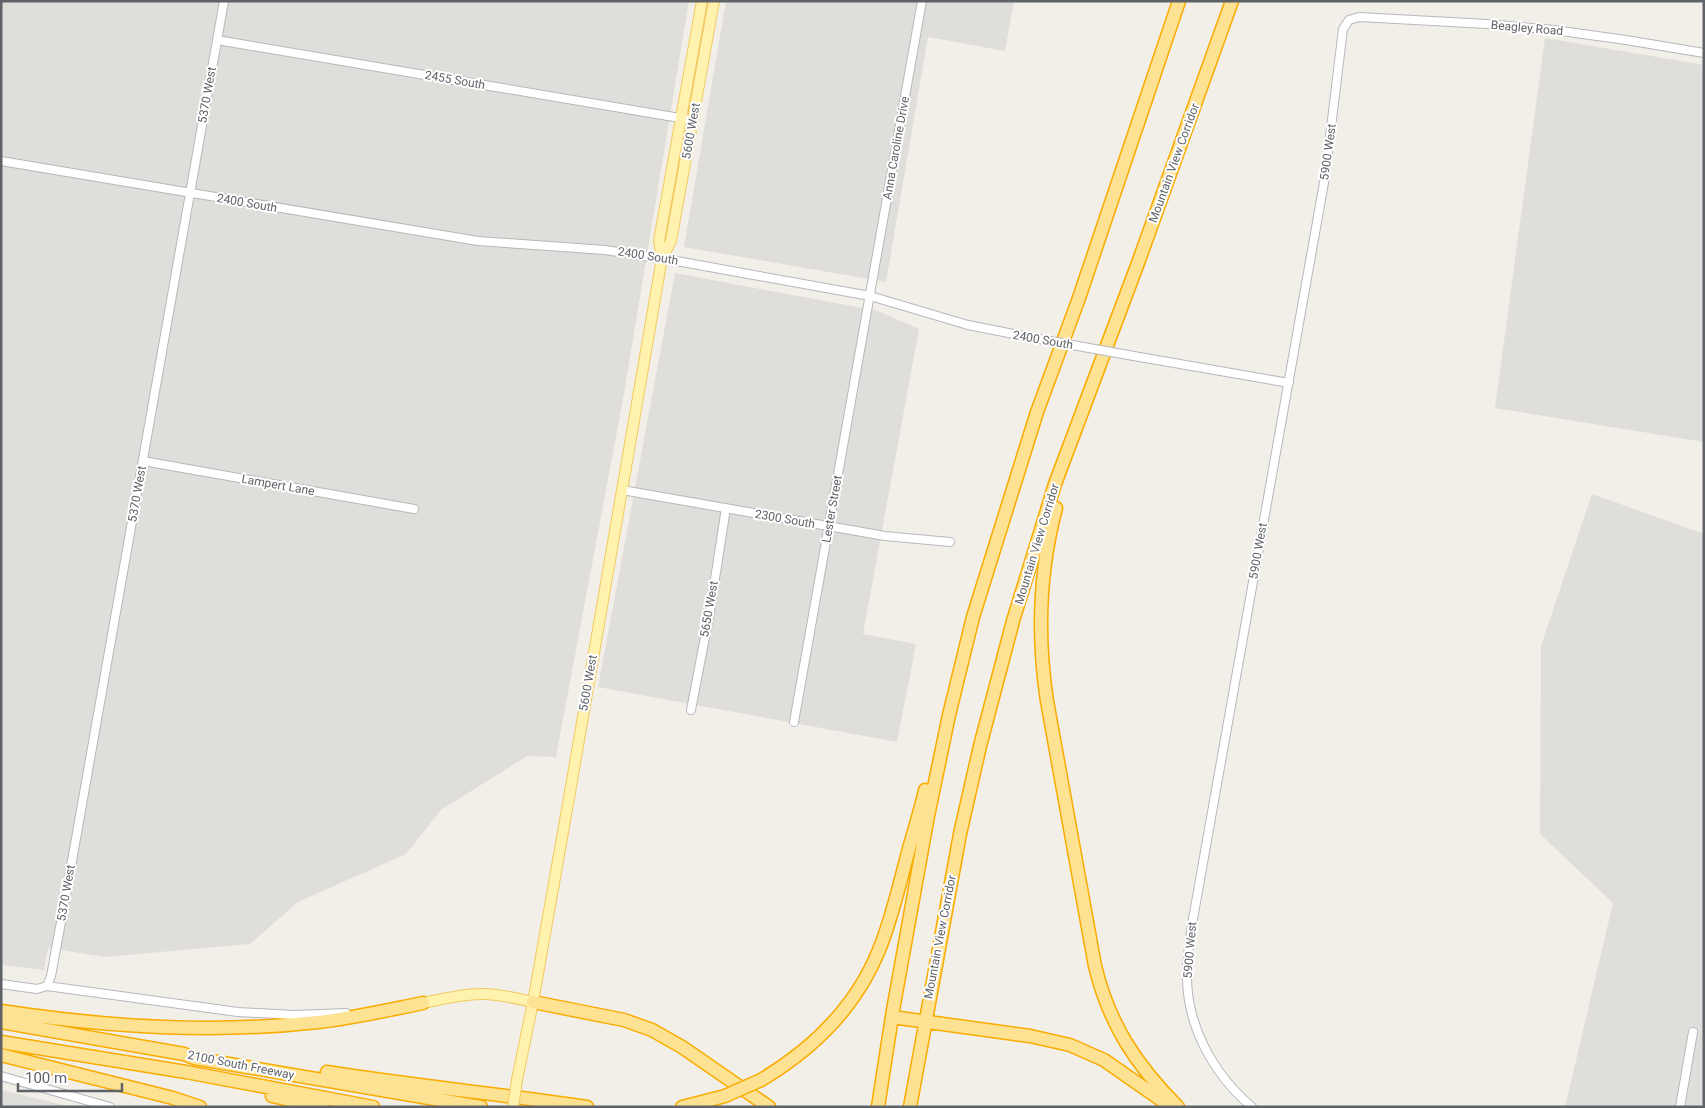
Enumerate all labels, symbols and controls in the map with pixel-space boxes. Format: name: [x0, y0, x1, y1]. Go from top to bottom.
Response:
street label: Beagley Road: [1490, 18, 1564, 38]
street label: 5370 West: [195, 66, 219, 124]
street label: 2455 South: [424, 68, 486, 92]
street label: Anna Caroline Drive: [880, 95, 912, 201]
street label: Mountain View Corridor: [1146, 101, 1202, 225]
street label: 5600 West: [679, 102, 703, 160]
street label: 5900 West: [1317, 123, 1339, 181]
street label: 2400 South: [216, 191, 278, 215]
street label: 2400 South: [617, 244, 679, 268]
street label: 2400 South: [1012, 328, 1074, 352]
street label: 5370 West: [125, 465, 149, 523]
street label: Lampert Lane: [240, 472, 316, 498]
street label: Lester Street: [819, 474, 845, 544]
street label: Mountain View Corridor: [1012, 482, 1062, 606]
street label: 2300 South: [754, 507, 816, 531]
street label: 5900 West: [1246, 522, 1270, 580]
street label: 5650 West: [697, 580, 721, 638]
street label: 5600 West: [576, 654, 600, 712]
street label: 5370 West: [54, 864, 78, 922]
street label: Mountain View Corridor: [921, 874, 959, 1000]
street label: 5900 West: [1181, 921, 1199, 979]
street label: 2100 South Freeway: [186, 1048, 296, 1082]
scale bar: [18, 1060, 121, 1092]
text: 100 m: [25, 1069, 67, 1087]

